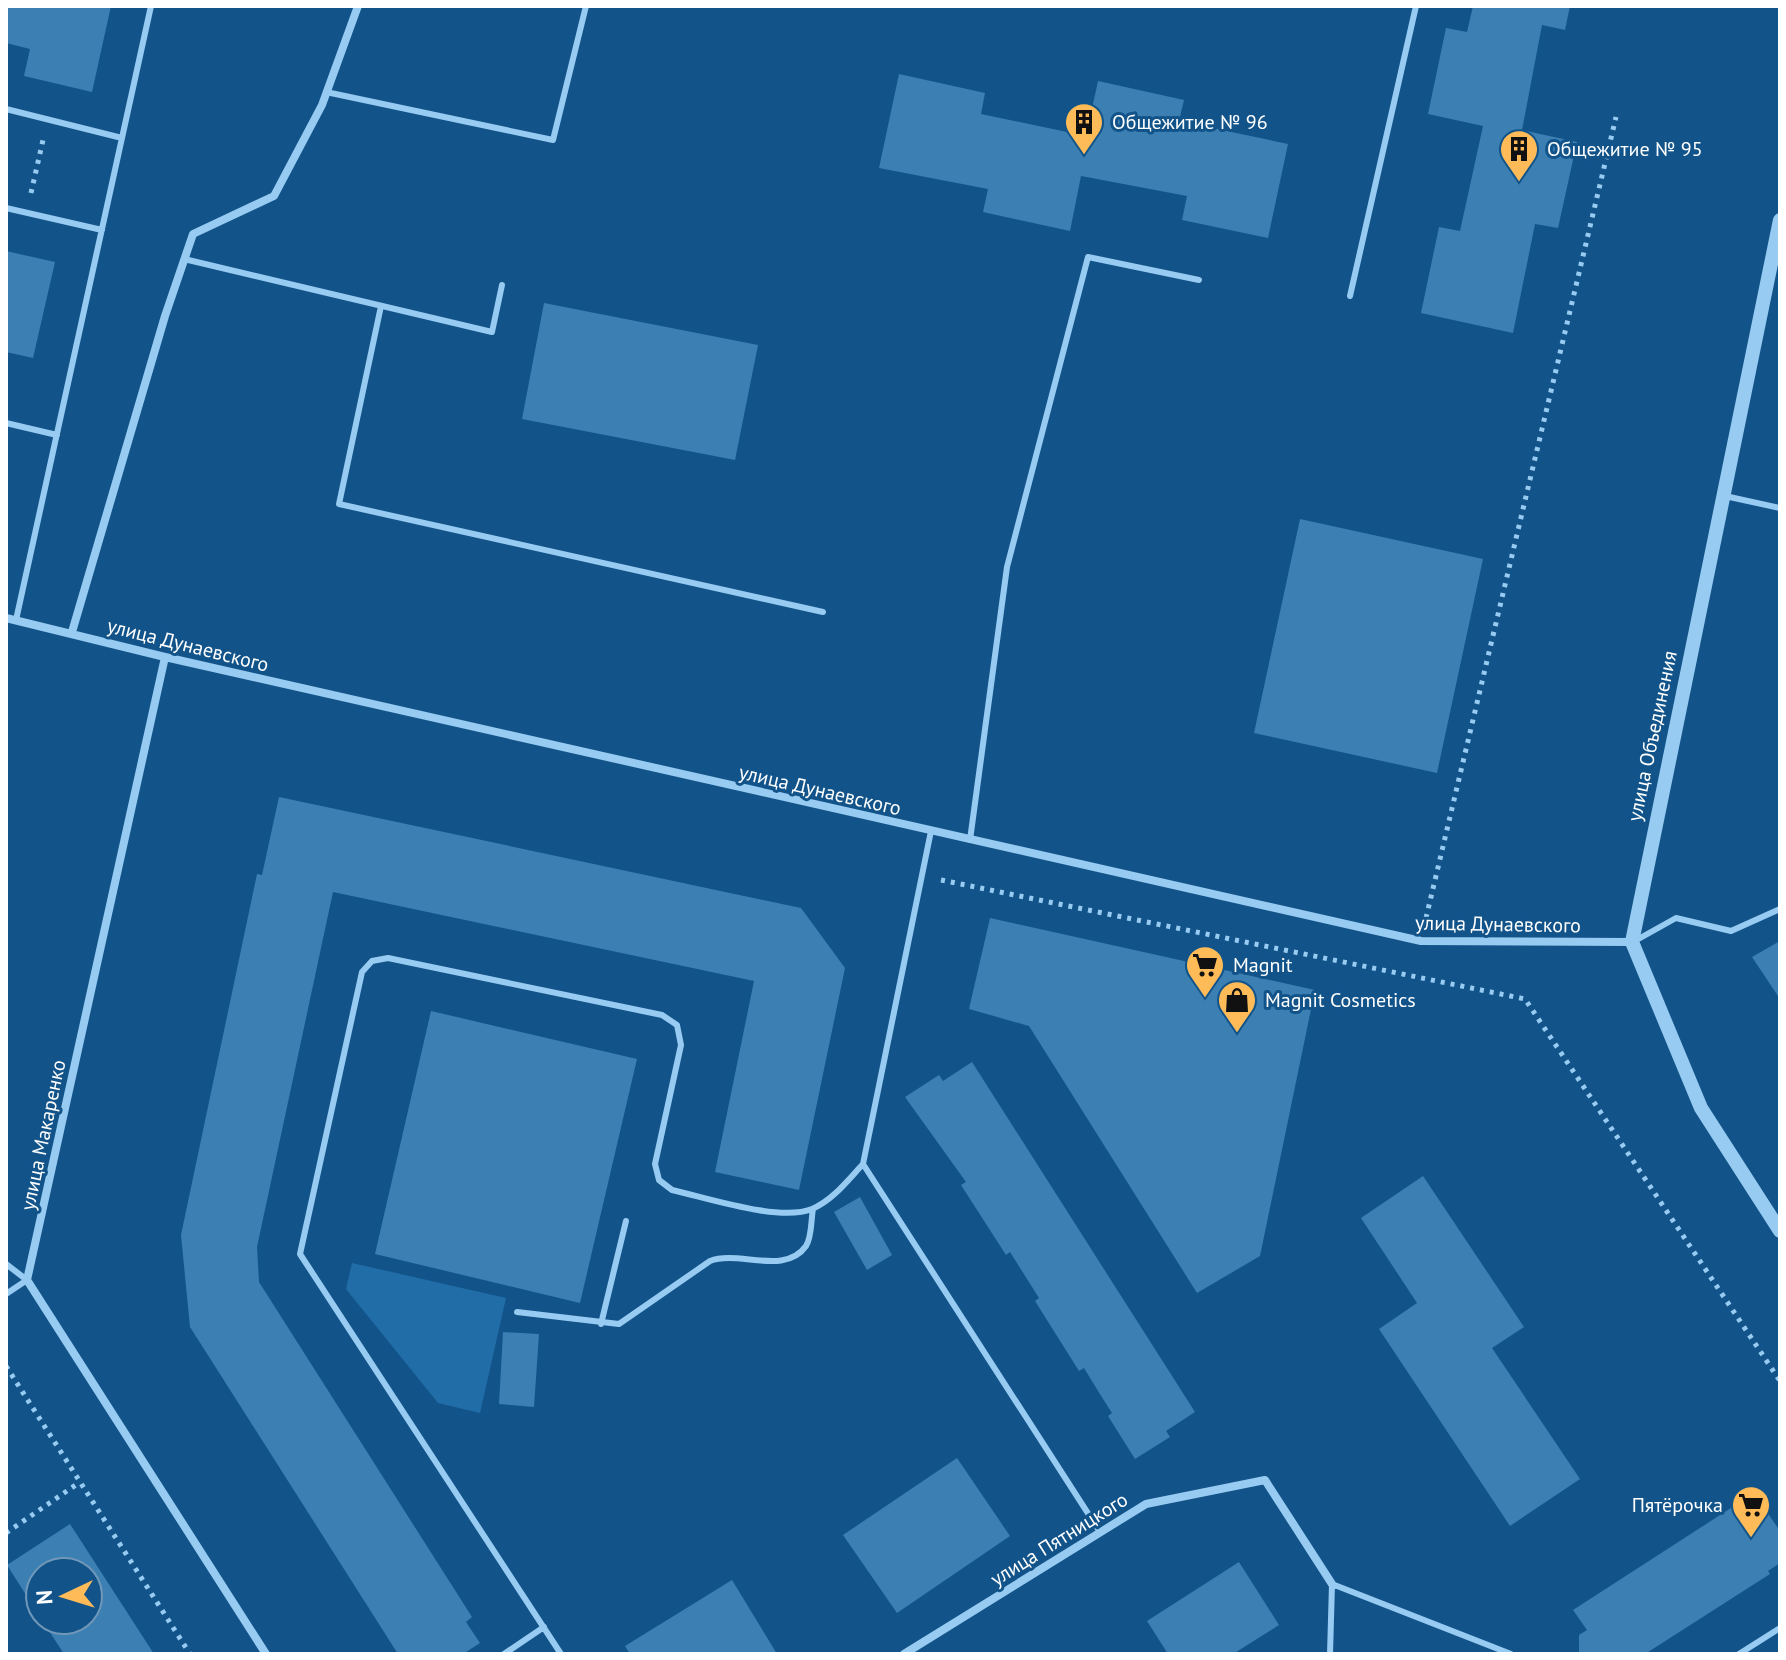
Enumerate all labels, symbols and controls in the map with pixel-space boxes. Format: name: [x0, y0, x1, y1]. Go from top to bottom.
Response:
building icon: Общежитие № 96: [1063, 101, 1105, 156]
place label: Общежитие № 96: [1112, 109, 1268, 135]
building icon: Общежитие № 95: [1498, 128, 1540, 183]
place label: Общежитие № 95: [1547, 136, 1703, 162]
street label: улица Дунаевского: [105, 612, 271, 678]
street label: улица Объединения: [1621, 648, 1683, 824]
street label: улица Дунаевского: [736, 759, 904, 821]
street label: улица Дунаевского: [1415, 910, 1581, 938]
supermarket icon: Magnit: [1184, 944, 1226, 999]
place label: Magnit: [1233, 952, 1293, 978]
shop icon: Magnit Cosmetics: [1216, 979, 1258, 1034]
place label: Magnit Cosmetics: [1265, 987, 1416, 1013]
street label: улица Макаренко: [14, 1057, 72, 1213]
supermarket icon: Пятёрочка: [1730, 1484, 1772, 1539]
street label: улица Пятницкого: [985, 1486, 1133, 1592]
place label: Пятёрочка: [1632, 1492, 1723, 1518]
north arrow: [24, 1556, 104, 1636]
text: N: [30, 1589, 59, 1606]

